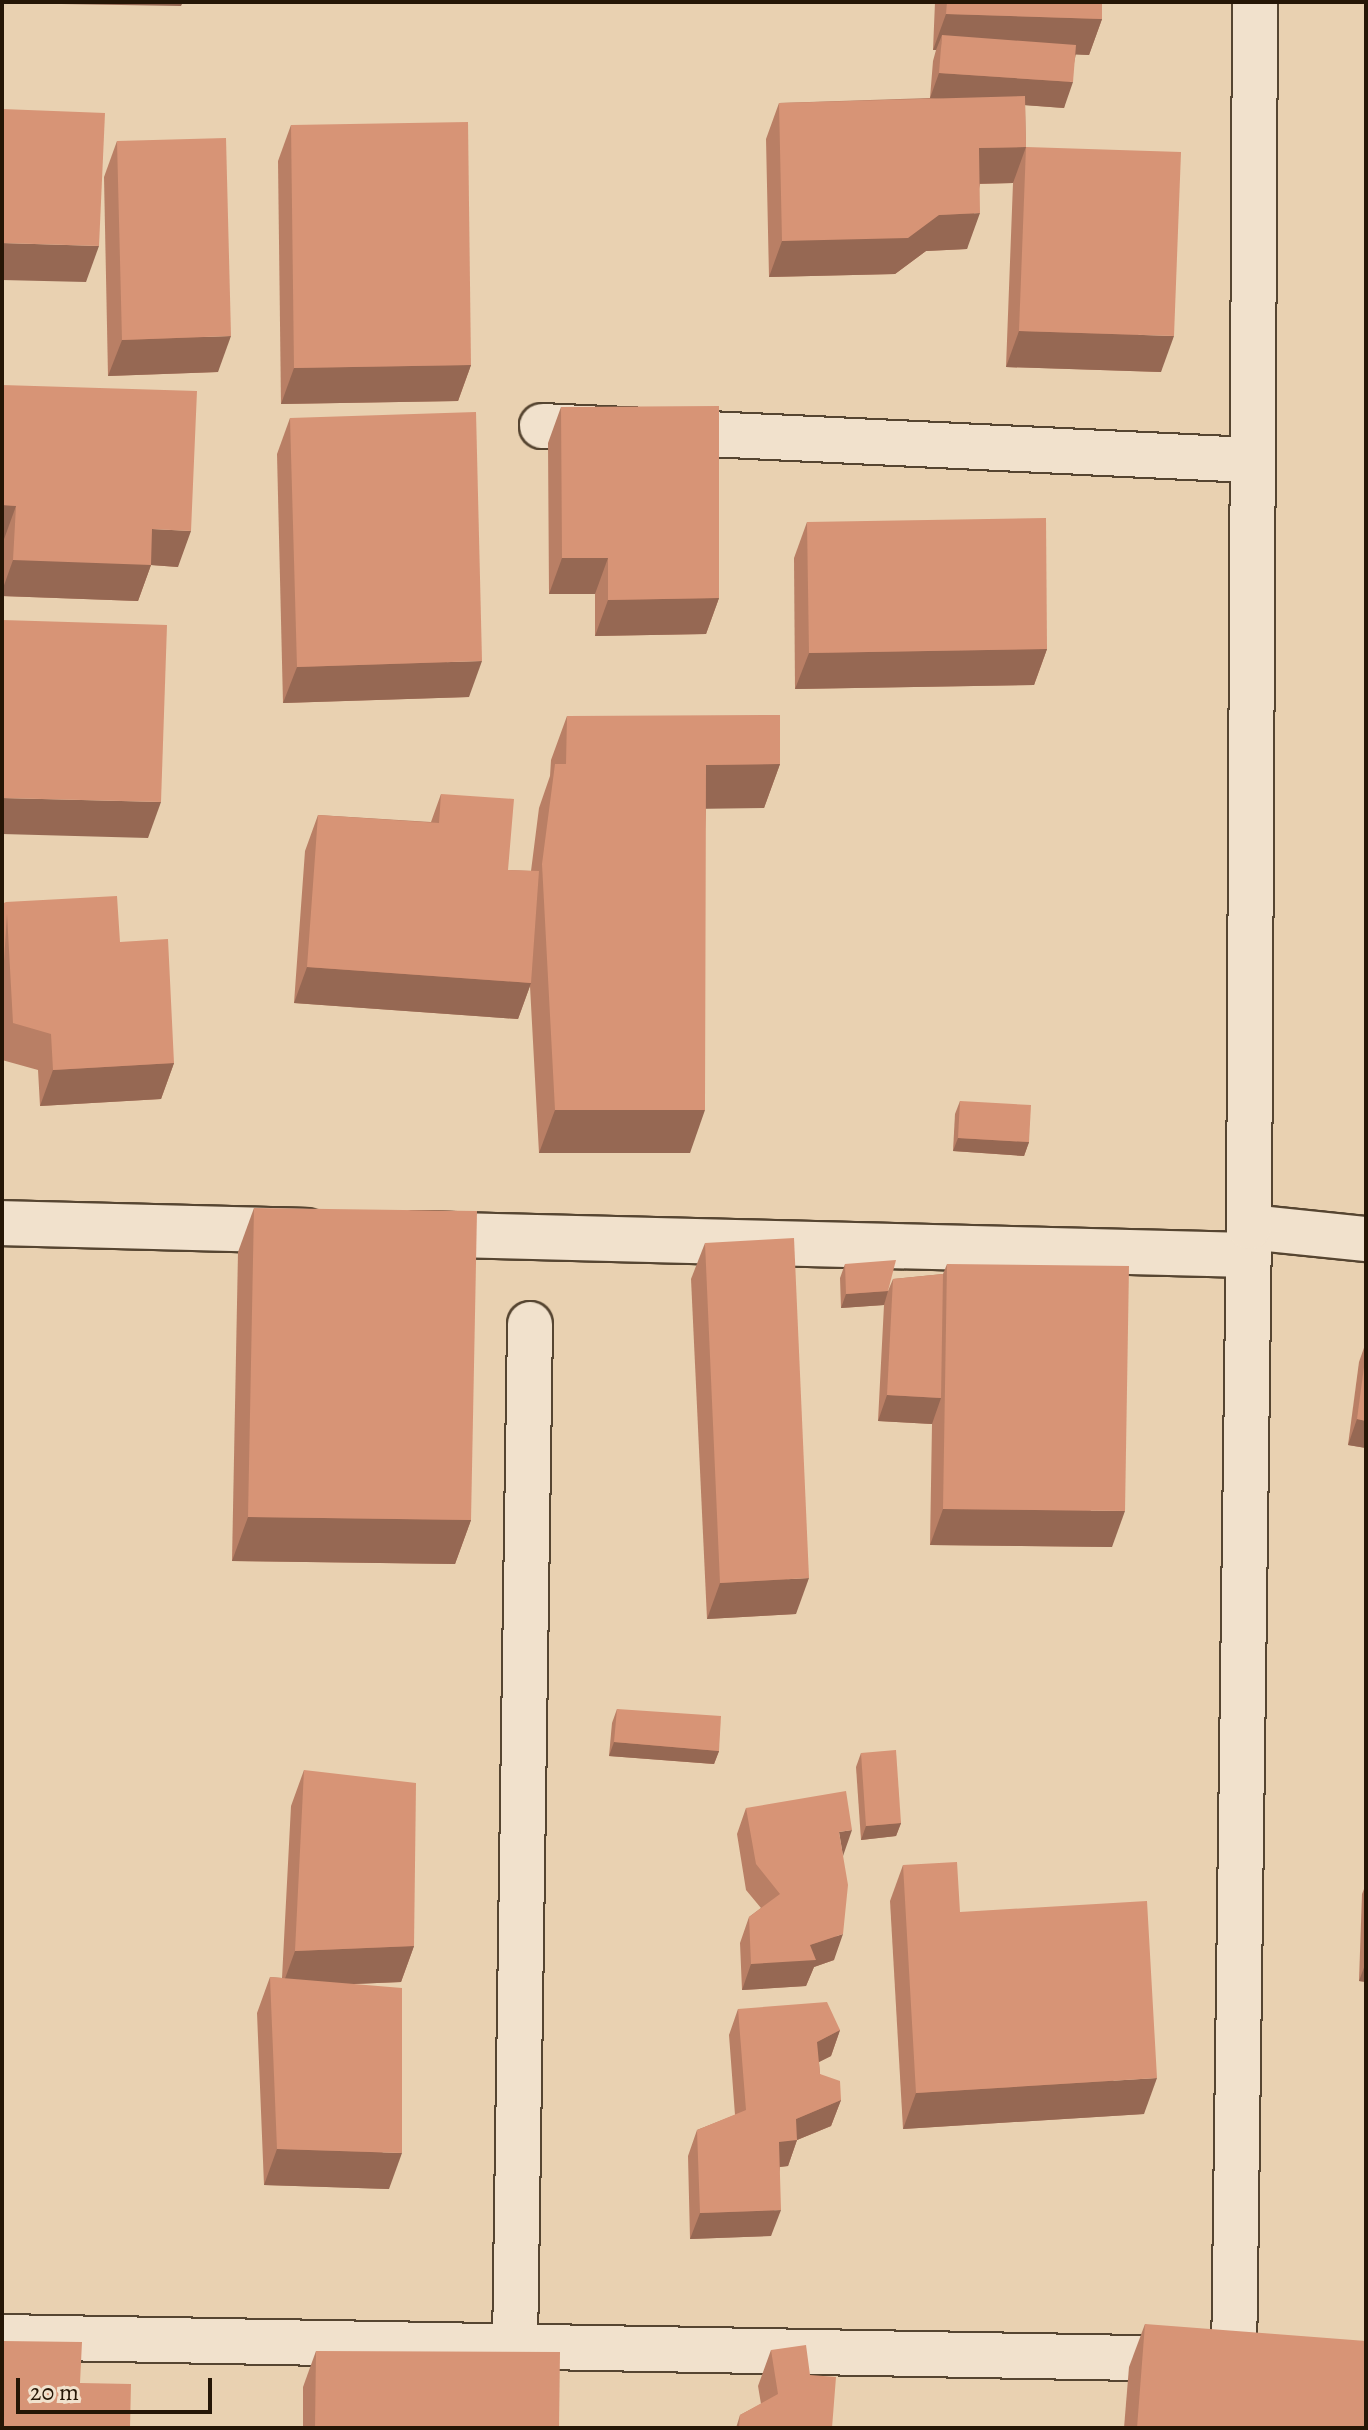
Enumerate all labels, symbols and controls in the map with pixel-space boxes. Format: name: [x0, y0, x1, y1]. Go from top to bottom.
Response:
scale bar: [20, 2362, 216, 2412]
text: 20 m: [30, 2376, 79, 2408]

